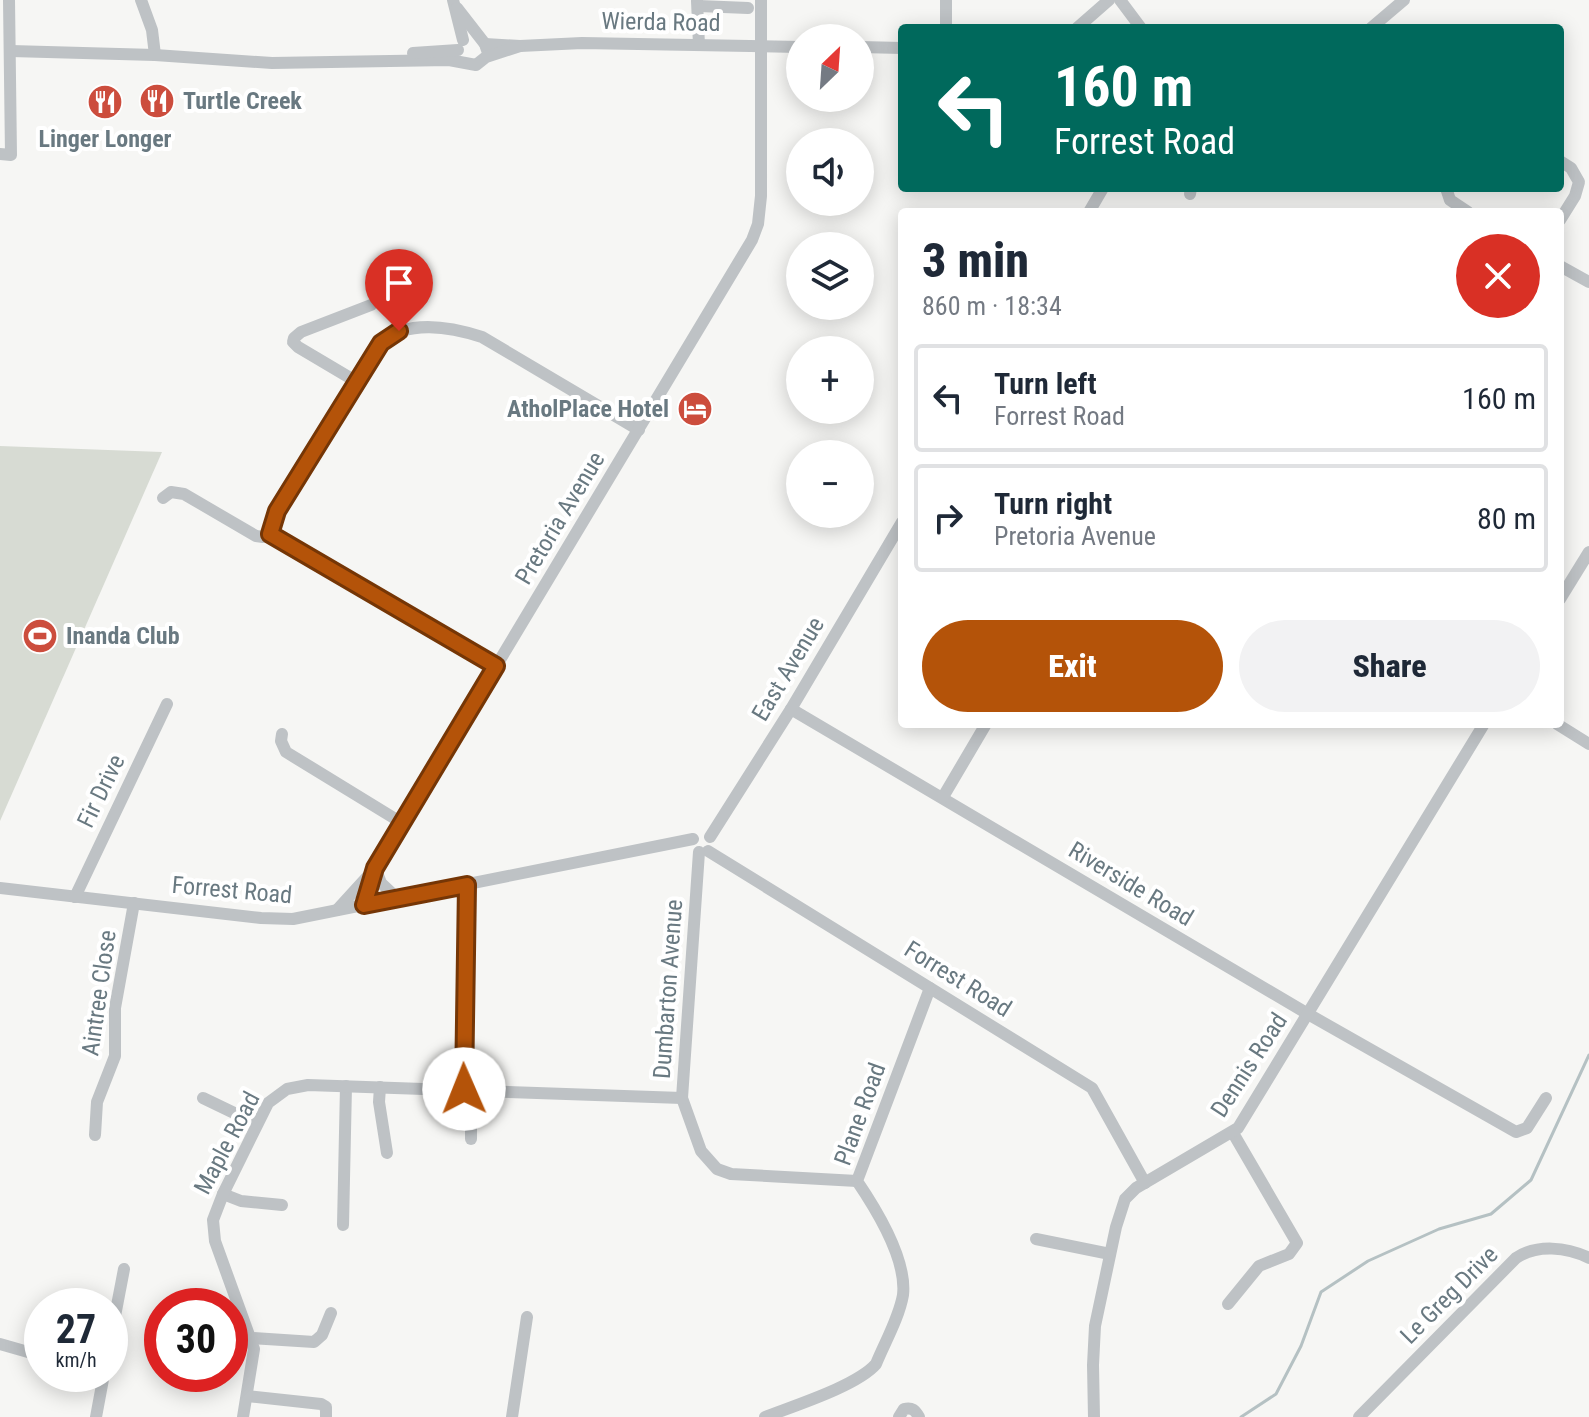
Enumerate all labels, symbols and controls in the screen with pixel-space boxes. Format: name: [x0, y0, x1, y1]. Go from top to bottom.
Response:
street label: Wierda Road: [601, 7, 721, 37]
north arrow: [786, 24, 874, 112]
map controls: [786, 24, 874, 528]
text: 160 m: [1054, 54, 1193, 120]
icon: left: [922, 56, 1026, 160]
restaurant icon: Turtle Creek: [138, 82, 176, 120]
restaurant icon: Linger Longer: [86, 83, 124, 121]
place label: Turtle Creek: [183, 87, 302, 115]
text: Forrest Road: [1054, 121, 1235, 163]
place label: Linger Longer: [38, 125, 172, 153]
button: sound: [786, 128, 874, 216]
button: layers: [786, 232, 874, 320]
text: 3 min: [922, 232, 1029, 289]
button: close: [1456, 234, 1540, 318]
pin: [365, 249, 433, 331]
icon: arrive: [377, 261, 421, 305]
text: 860 m · 18:34: [922, 291, 1062, 321]
button: +: [786, 336, 874, 424]
text: Turn left: [994, 366, 1097, 401]
icon: left: [926, 376, 970, 420]
text: 160 m: [1462, 381, 1536, 416]
hotel icon: AtholPlace Hotel: [676, 390, 714, 428]
place label: AtholPlace Hotel: [507, 395, 669, 423]
text: Forrest Road: [994, 401, 1125, 431]
button: −: [786, 440, 874, 528]
street label: Pretoria Avenue: [510, 447, 610, 589]
text: Turn right: [994, 486, 1112, 521]
icon: right: [926, 496, 970, 540]
text: 80 m: [1477, 501, 1536, 536]
text: Pretoria Avenue: [994, 521, 1156, 551]
street label: East Avenue: [746, 612, 830, 726]
sports icon: Inanda Club: [21, 617, 59, 655]
button: Exit: [922, 620, 1223, 712]
button: Share: [1239, 620, 1540, 712]
place label: Inanda Club: [66, 622, 180, 650]
street label: Fir Drive: [71, 750, 131, 832]
street label: Riverside Road: [1064, 836, 1198, 932]
street label: Forrest Road: [171, 871, 293, 909]
street label: Dumbarton Avenue: [648, 898, 688, 1080]
street label: Aintree Close: [76, 928, 122, 1058]
street label: Forrest Road: [899, 935, 1017, 1023]
street label: Dennis Road: [1205, 1008, 1293, 1122]
position arrow: [422, 1047, 506, 1131]
street label: Plane Road: [829, 1059, 891, 1169]
street label: Maple Road: [188, 1087, 266, 1199]
street label: Le Greg Drive: [1395, 1241, 1503, 1349]
speed limit sign: 30: [144, 1288, 248, 1392]
text: 27: [56, 1306, 96, 1353]
text: km/h: [55, 1348, 97, 1372]

